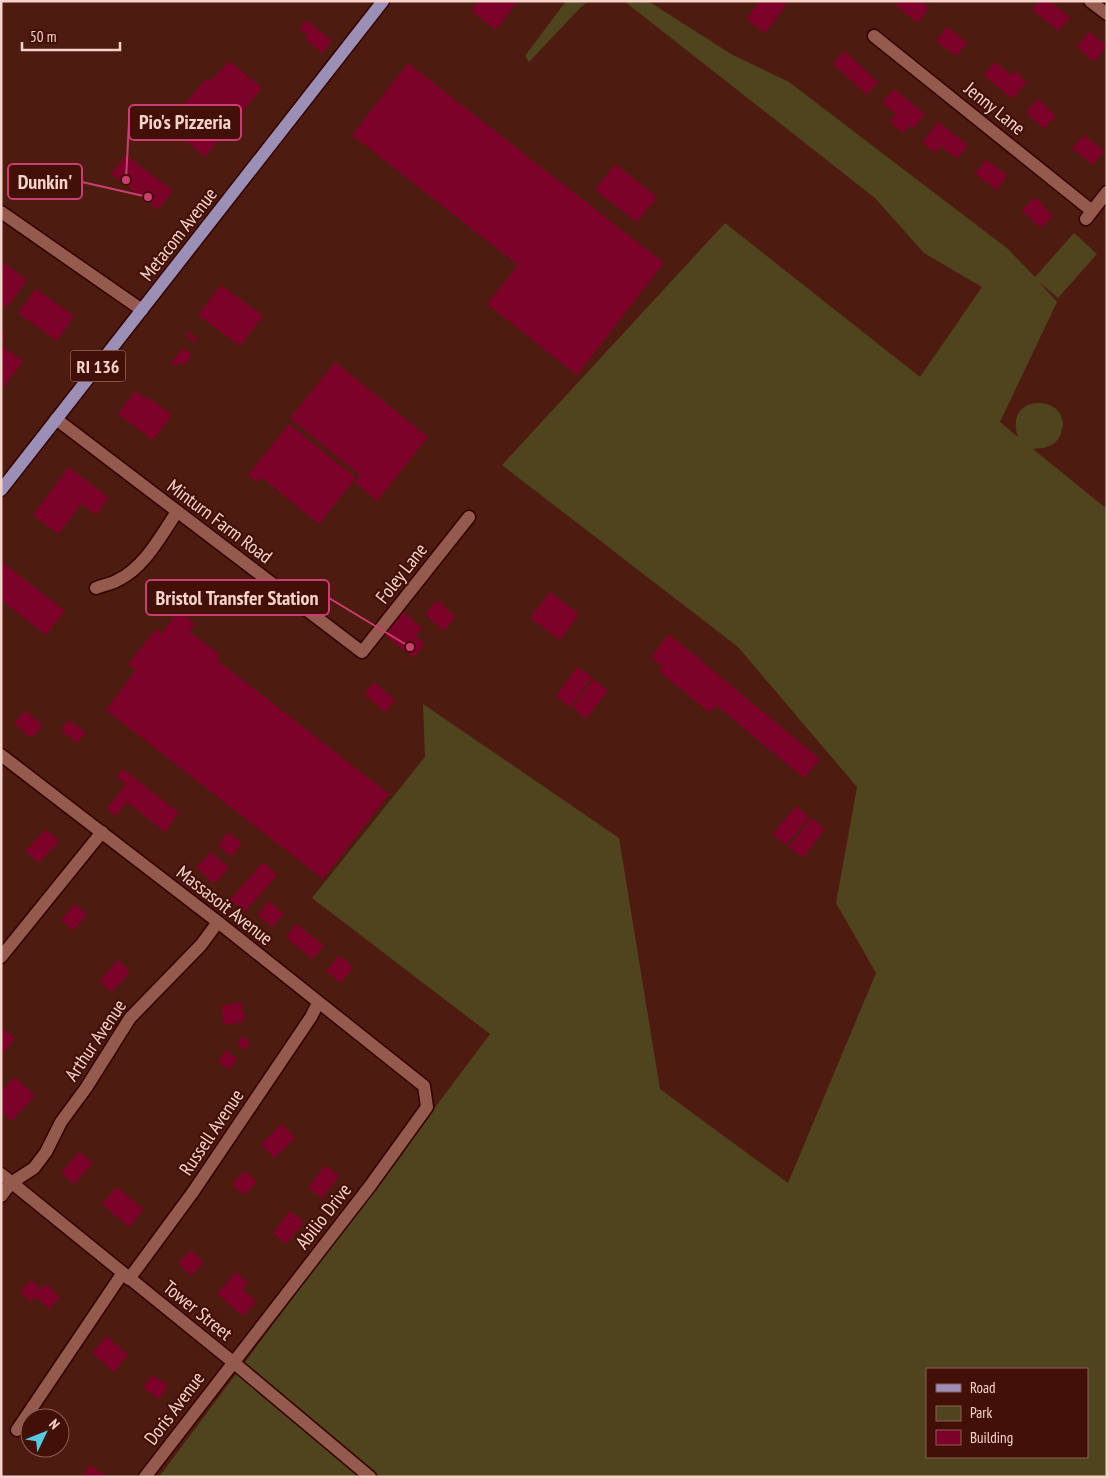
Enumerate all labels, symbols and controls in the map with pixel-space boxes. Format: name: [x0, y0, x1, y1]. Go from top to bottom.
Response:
scale bar: [22, 20, 120, 52]
text: 50 m: [30, 27, 56, 46]
street label: Jenny Lane: [959, 76, 1030, 140]
callout: Pio's Pizzeria: [129, 105, 241, 140]
text: Pio's Pizzeria: [139, 109, 231, 135]
callout: Dunkin': [8, 164, 82, 199]
text: Dunkin': [18, 169, 72, 195]
street label: Metacom Avenue: [134, 183, 222, 285]
road number: RI 136: [70, 351, 126, 382]
street label: Minturn Farm Road: [163, 474, 277, 568]
street label: Foley Lane: [370, 538, 432, 608]
callout: Bristol Transfer Station: [146, 580, 329, 615]
text: Bristol Transfer Station: [155, 585, 319, 611]
street label: Massasoit Avenue: [172, 860, 278, 950]
street label: Arthur Avenue: [59, 995, 131, 1085]
street label: Russell Avenue: [174, 1084, 249, 1180]
street label: Abilio Drive: [290, 1178, 356, 1254]
street label: Tower Street: [159, 1275, 238, 1346]
street label: Doris Avenue: [139, 1367, 209, 1449]
legend: [926, 1368, 1088, 1458]
text: Road: [970, 1378, 996, 1397]
text: Park: [970, 1403, 992, 1422]
north arrow: [20, 1408, 70, 1458]
text: N: [45, 1415, 64, 1433]
text: Building: [970, 1428, 1013, 1447]

